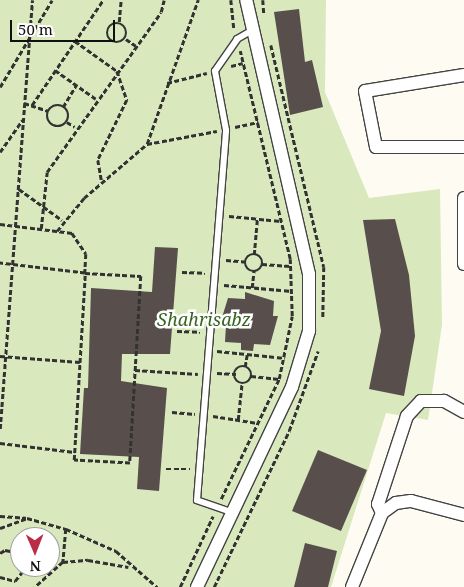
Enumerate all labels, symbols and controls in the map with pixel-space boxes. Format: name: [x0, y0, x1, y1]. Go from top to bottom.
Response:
scale bar: [12, 10, 118, 42]
text: 50 m: [18, 19, 53, 39]
park label: Shahrisabz: [157, 308, 251, 330]
north arrow: [10, 527, 60, 577]
text: N: [30, 557, 41, 576]

